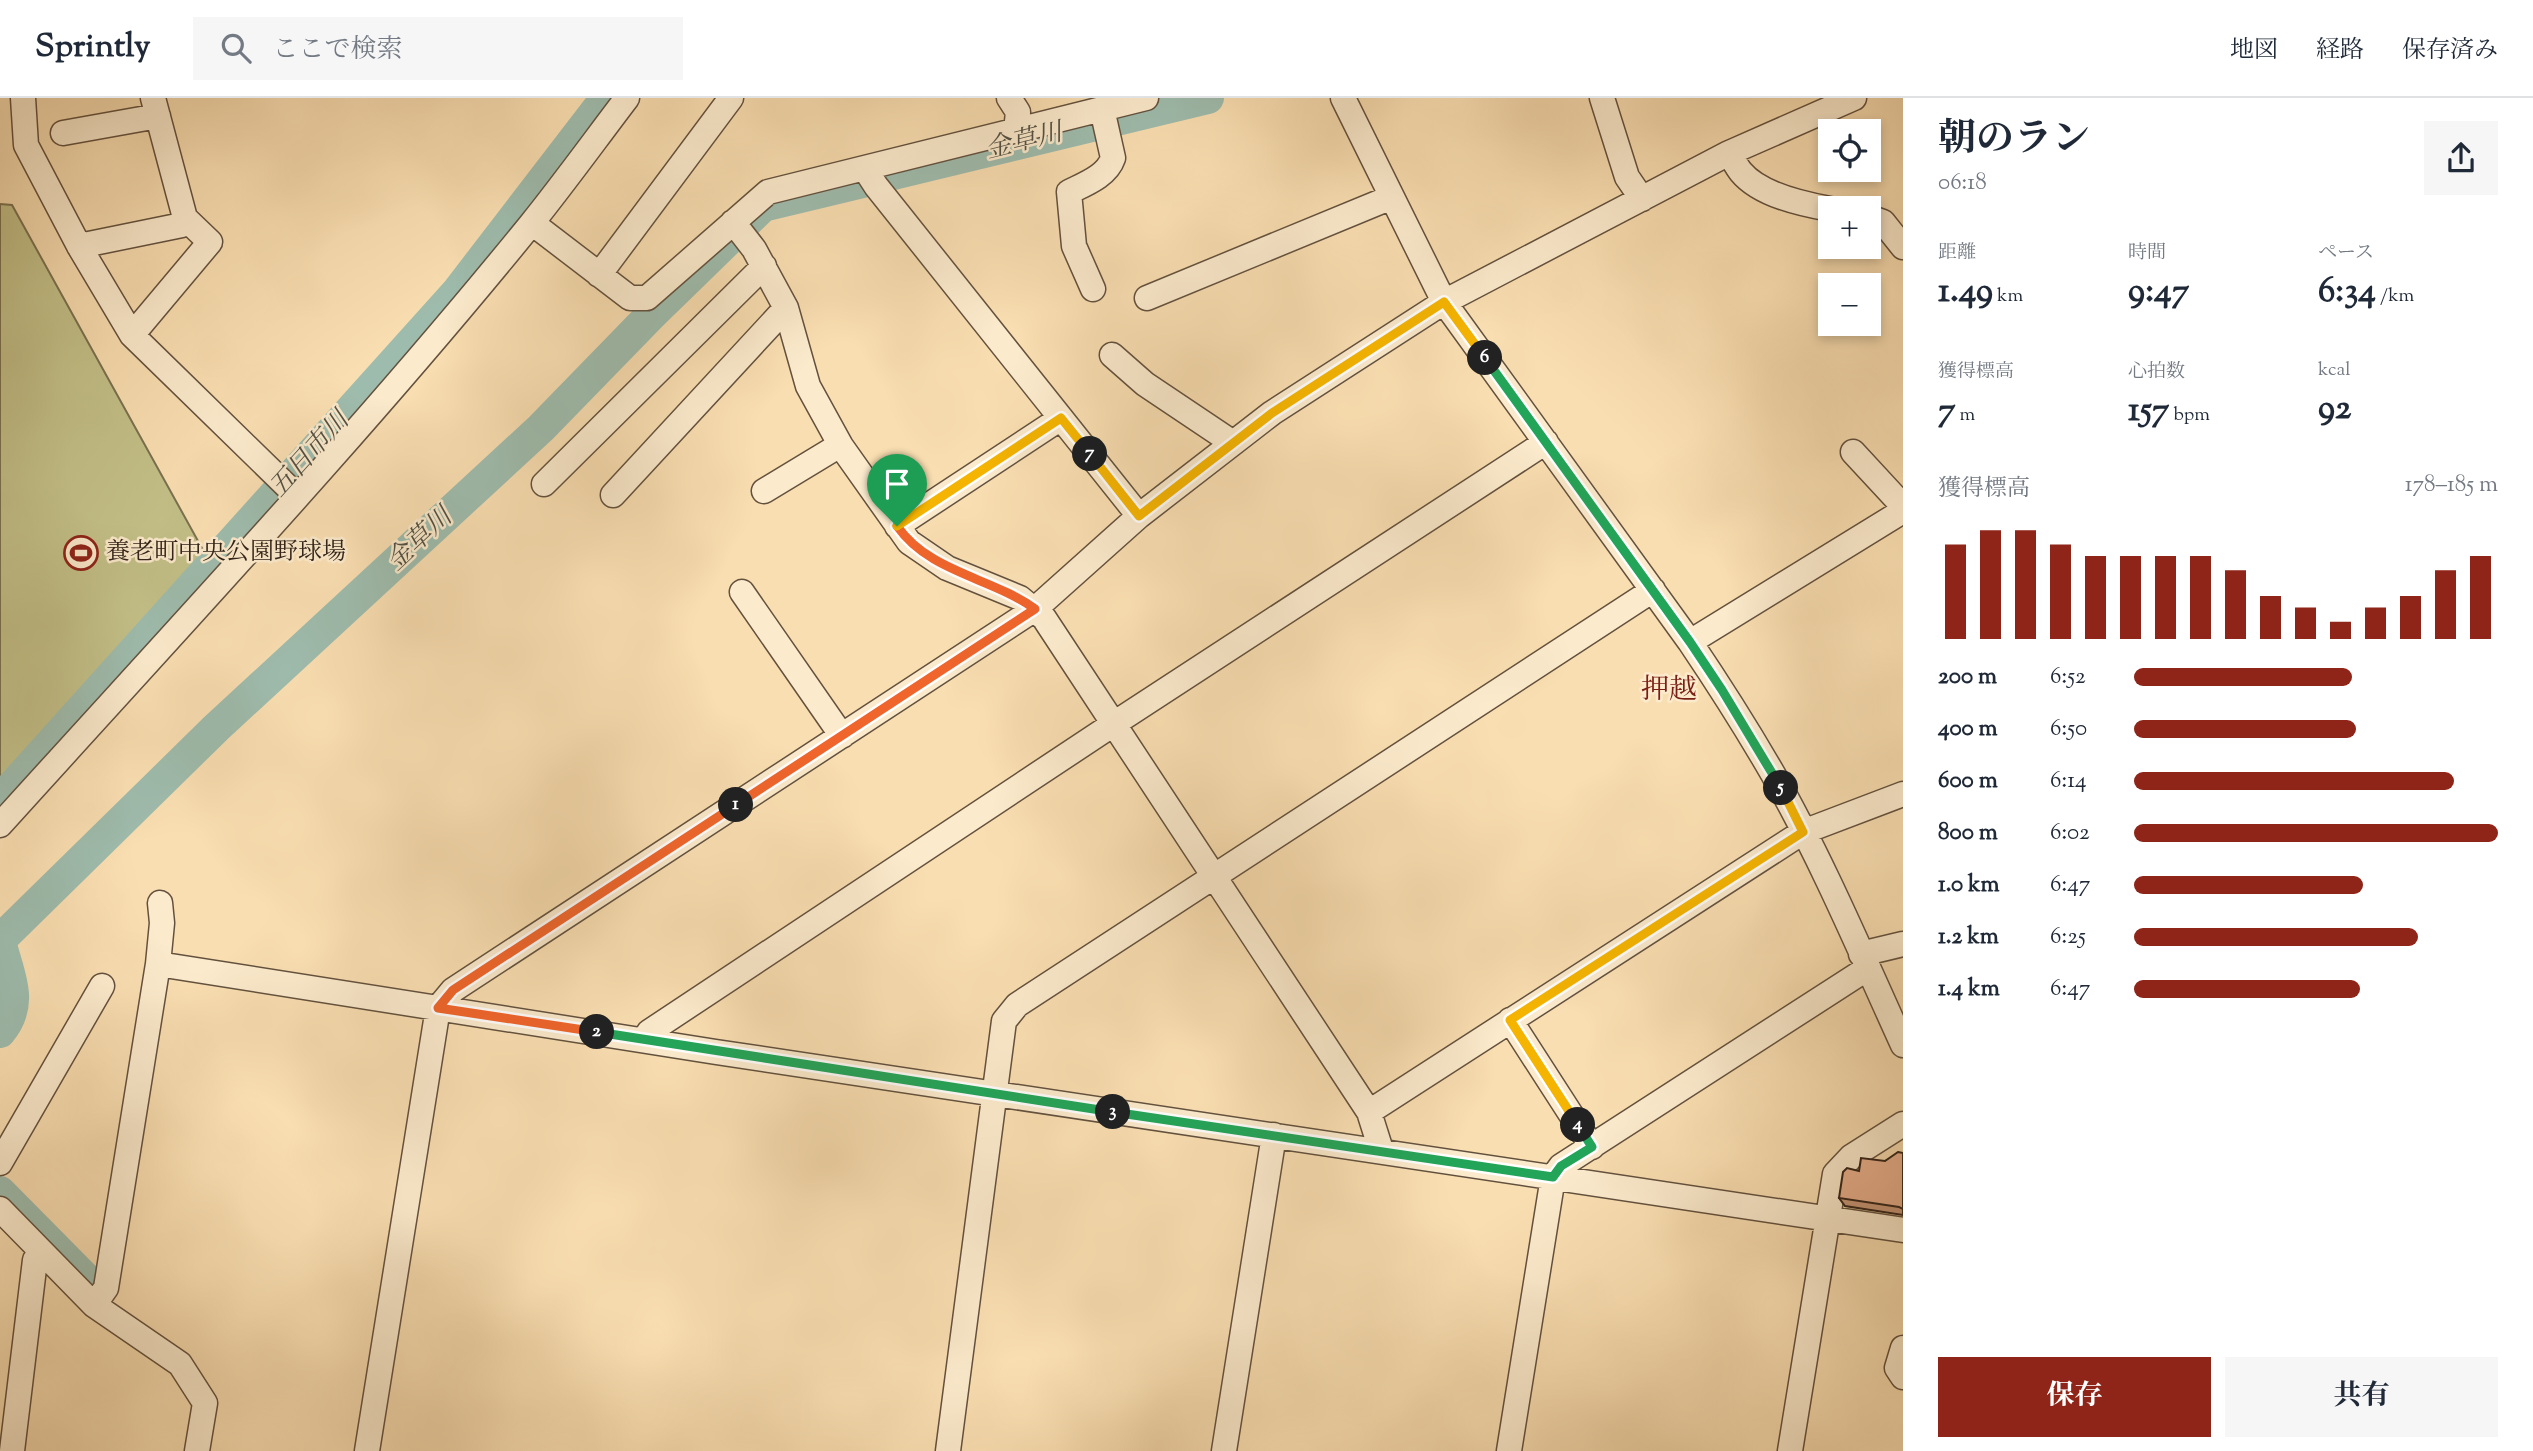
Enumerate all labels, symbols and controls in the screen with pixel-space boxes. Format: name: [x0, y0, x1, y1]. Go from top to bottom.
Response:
search box: [193, 17, 683, 80]
text: Sprintly: [35, 24, 151, 72]
icon: search: [217, 29, 255, 67]
text: ここで検索: [273, 32, 403, 69]
text: 地図: [2230, 34, 2278, 68]
text: 経路: [2316, 34, 2364, 68]
text: 保存済み: [2402, 34, 2498, 68]
water label: 金草川: [982, 114, 1069, 169]
text: 朝のラン: [1938, 114, 2090, 168]
map controls: [1818, 119, 1881, 336]
button: locate: [1818, 119, 1881, 182]
button: share: [2424, 121, 2498, 195]
text: 06:18: [1938, 167, 1987, 200]
button: +: [1818, 196, 1881, 259]
text: 距離: [1938, 240, 1976, 267]
text: 時間: [2128, 240, 2166, 267]
text: ペース: [2318, 240, 2374, 267]
text: 1.49: [1938, 267, 1993, 318]
text: 9:47: [2128, 267, 2189, 318]
text: 6:34: [2318, 267, 2376, 318]
button: −: [1818, 273, 1881, 336]
text: km: [1993, 283, 2023, 310]
text: /km: [2376, 283, 2414, 310]
pin: 6: [1468, 341, 1502, 376]
text: 6: [1480, 344, 1489, 371]
text: kcal: [2318, 357, 2351, 384]
text: 獲得標高: [1938, 359, 2014, 386]
text: 心拍数: [2128, 359, 2185, 386]
text: 92: [2318, 384, 2351, 435]
text: 7: [1938, 386, 1956, 437]
text: 157: [2128, 386, 2169, 437]
water label: 五日市川: [261, 402, 361, 506]
text: m: [1956, 402, 1975, 429]
text: bpm: [2169, 402, 2210, 429]
pin: 7: [1072, 436, 1108, 472]
text: 7: [1085, 440, 1094, 467]
pin: [867, 454, 927, 526]
icon: arrive: [878, 465, 916, 503]
text: 178–185 m: [2405, 469, 2498, 502]
text: 獲得標高: [1938, 473, 2030, 506]
water label: 金草川: [379, 498, 463, 580]
sports icon: 養老町中央公園野球場: [62, 534, 100, 572]
place label: 養老町中央公園野球場: [106, 536, 346, 570]
text: 200 m: [1938, 661, 1997, 694]
text: 6:52: [2050, 661, 2086, 694]
district label: 押越: [1641, 671, 1697, 711]
text: 400 m: [1938, 713, 1998, 746]
text: 6:50: [2050, 713, 2087, 746]
text: 600 m: [1938, 765, 1998, 798]
text: 6:14: [2050, 765, 2087, 798]
pin: 5: [1764, 770, 1798, 806]
text: 5: [1777, 774, 1784, 801]
pin: 1: [718, 788, 754, 822]
text: 1: [732, 791, 739, 818]
text: 800 m: [1938, 817, 1998, 850]
text: 6:02: [2050, 817, 2090, 850]
text: 1.0 km: [1938, 869, 2000, 902]
text: 6:47: [2050, 869, 2090, 902]
text: 1.2 km: [1938, 921, 1999, 954]
text: 6:25: [2050, 921, 2086, 954]
text: 1.4 km: [1938, 973, 2000, 1006]
text: 6:47: [2050, 973, 2090, 1006]
pin: 2: [580, 1014, 614, 1049]
text: 2: [592, 1018, 601, 1045]
pin: 3: [1096, 1094, 1130, 1130]
text: 3: [1109, 1098, 1116, 1125]
pin: 4: [1560, 1108, 1596, 1142]
text: 4: [1573, 1111, 1582, 1138]
button: 保存: [1938, 1357, 2211, 1437]
button: 共有: [2225, 1357, 2498, 1437]

